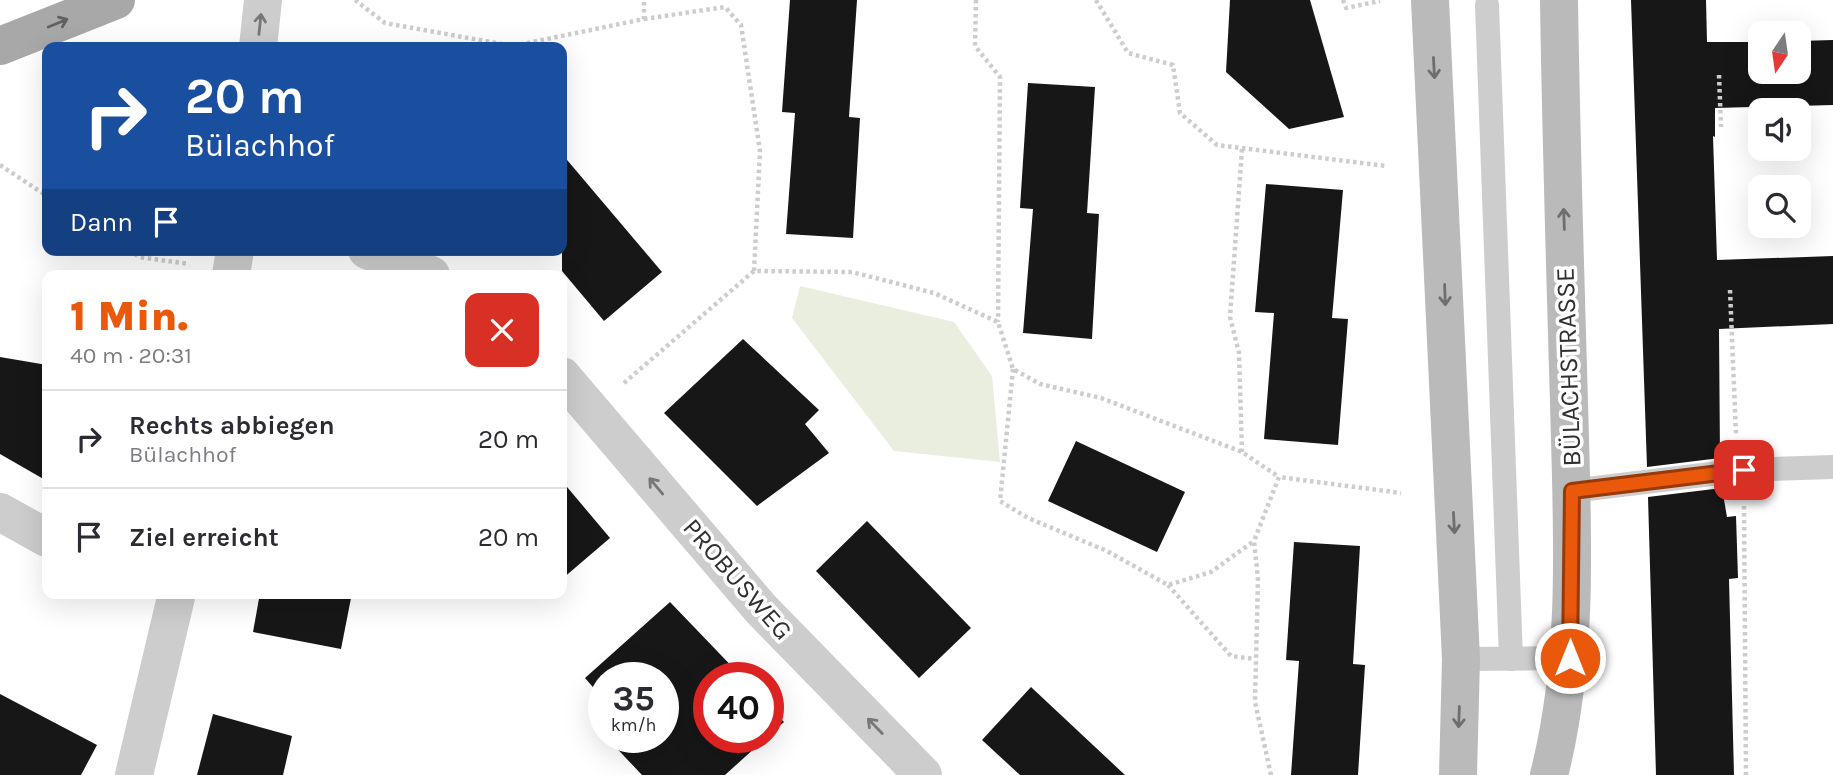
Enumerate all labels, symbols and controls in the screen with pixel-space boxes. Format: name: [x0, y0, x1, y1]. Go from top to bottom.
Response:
one-way arrow: [254, 13, 267, 35]
one-way arrow: [46, 15, 68, 28]
north arrow: [1748, 21, 1811, 84]
map controls: [1748, 21, 1811, 238]
one-way arrow: [1428, 56, 1441, 79]
text: 20 m: [185, 68, 305, 125]
icon: right: [70, 70, 161, 161]
button: sound: [1748, 98, 1811, 161]
text: Bülachhof: [185, 127, 334, 164]
button: search: [1748, 175, 1811, 238]
icon: arrive: [147, 203, 185, 241]
text: Dann: [70, 207, 133, 238]
one-way arrow: [1557, 208, 1571, 231]
street label: BÜLACHSTRASSE: [1550, 267, 1587, 467]
one-way arrow: [1438, 284, 1451, 307]
text: 1 Min.: [70, 291, 188, 341]
button: close: [465, 293, 539, 367]
text: 40 m · 20:31: [70, 342, 192, 369]
text: Rechts abbiegen: [129, 410, 335, 441]
icon: right: [70, 420, 108, 458]
text: 20 m: [478, 424, 539, 455]
pin: [1714, 440, 1774, 500]
text: Bülachhof: [129, 441, 236, 468]
icon: arrive: [1725, 451, 1763, 489]
one-way arrow: [648, 477, 664, 495]
one-way arrow: [1448, 511, 1461, 534]
street label: PROBUSWEG: [677, 512, 799, 646]
icon: arrive: [70, 518, 108, 556]
text: Ziel erreicht: [129, 522, 279, 553]
text: 20 m: [478, 522, 539, 553]
position arrow: [1533, 621, 1607, 695]
speed limit sign: 40: [693, 662, 784, 753]
text: 35: [612, 678, 655, 719]
one-way arrow: [1453, 705, 1466, 728]
text: km/h: [611, 714, 656, 736]
one-way arrow: [867, 718, 884, 735]

